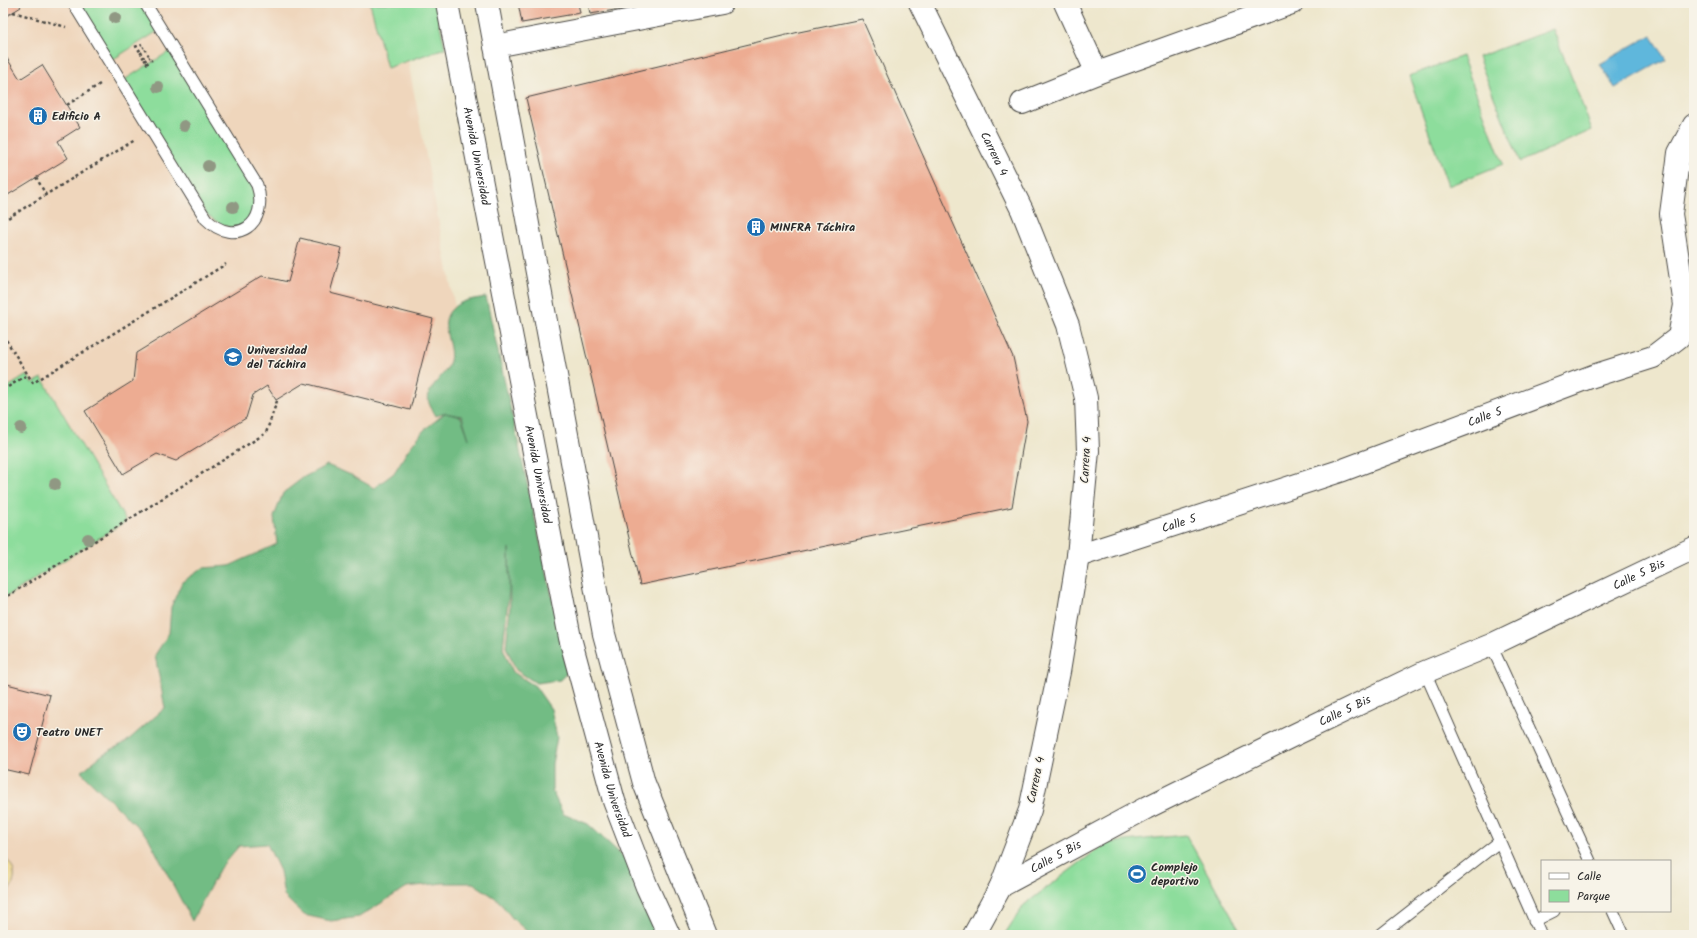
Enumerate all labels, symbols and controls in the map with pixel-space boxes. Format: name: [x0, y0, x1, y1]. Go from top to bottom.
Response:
building icon: Edificio A: [27, 105, 49, 127]
street label: Avenida Universidad: [458, 105, 496, 208]
place label: Edificio A: [52, 107, 101, 126]
street label: Carrera 4: [975, 128, 1013, 179]
building icon: MINFRA Táchira: [745, 216, 767, 238]
place label: MINFRA Táchira: [770, 218, 855, 237]
place label: Universidad del Táchira: [247, 341, 307, 374]
school or university icon: Universidad del Táchira: [222, 346, 244, 368]
street label: Calle 5: [1465, 401, 1506, 432]
street label: Avenida Universidad: [519, 423, 557, 526]
street label: Carrera 4: [1075, 436, 1097, 484]
street label: Calle 5: [1159, 508, 1200, 538]
street label: Calle 5 Bis: [1609, 554, 1668, 595]
street label: Calle 5 Bis: [1315, 690, 1374, 731]
theatre icon: Teatro UNET: [11, 721, 33, 743]
place label: Teatro UNET: [36, 723, 104, 742]
street label: Avenida Universidad: [589, 739, 637, 841]
street label: Carrera 4: [1022, 755, 1050, 805]
street label: Calle 5 Bis: [1026, 835, 1085, 878]
place label: Complejo deportivo: [1151, 858, 1199, 891]
legend: [1541, 860, 1671, 912]
sports icon: Complejo deportivo: [1126, 863, 1148, 885]
text: Calle: [1577, 867, 1602, 886]
text: Parque: [1577, 887, 1611, 906]

